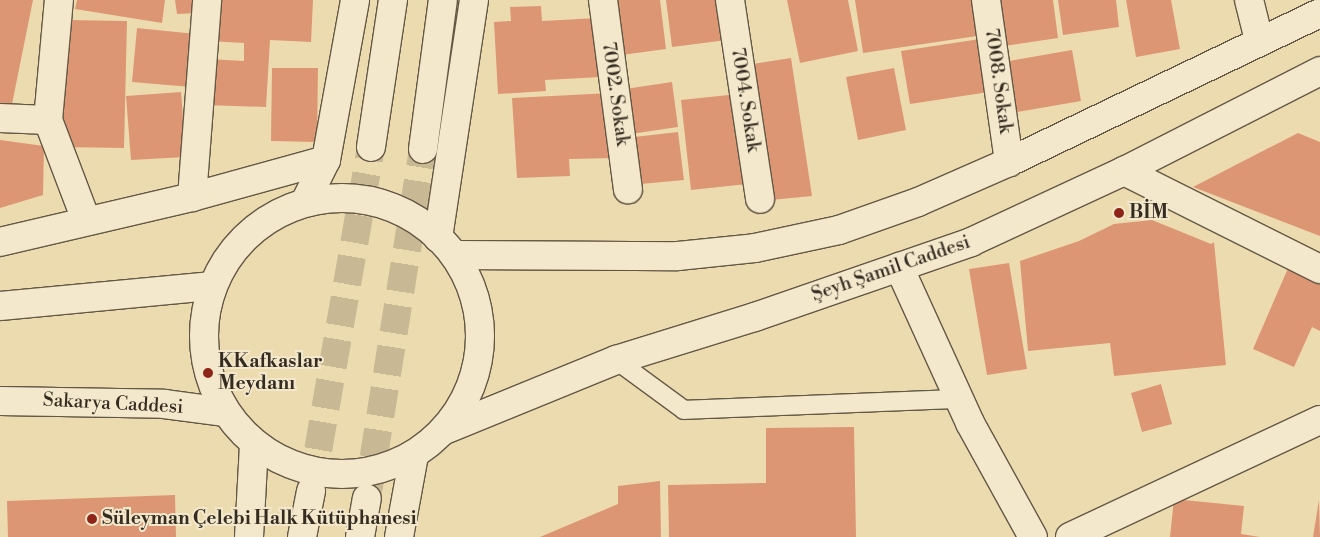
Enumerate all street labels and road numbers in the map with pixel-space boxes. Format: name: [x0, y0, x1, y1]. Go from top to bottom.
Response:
street label: 7008. Sokak: [979, 27, 1017, 135]
street label: 7002. Sokak: [596, 41, 634, 147]
street label: 7004. Sokak: [725, 46, 765, 154]
street label: Şeyh Şamil Caddesi: [809, 231, 973, 307]
street label: Sakarya Caddesi: [42, 389, 184, 419]

